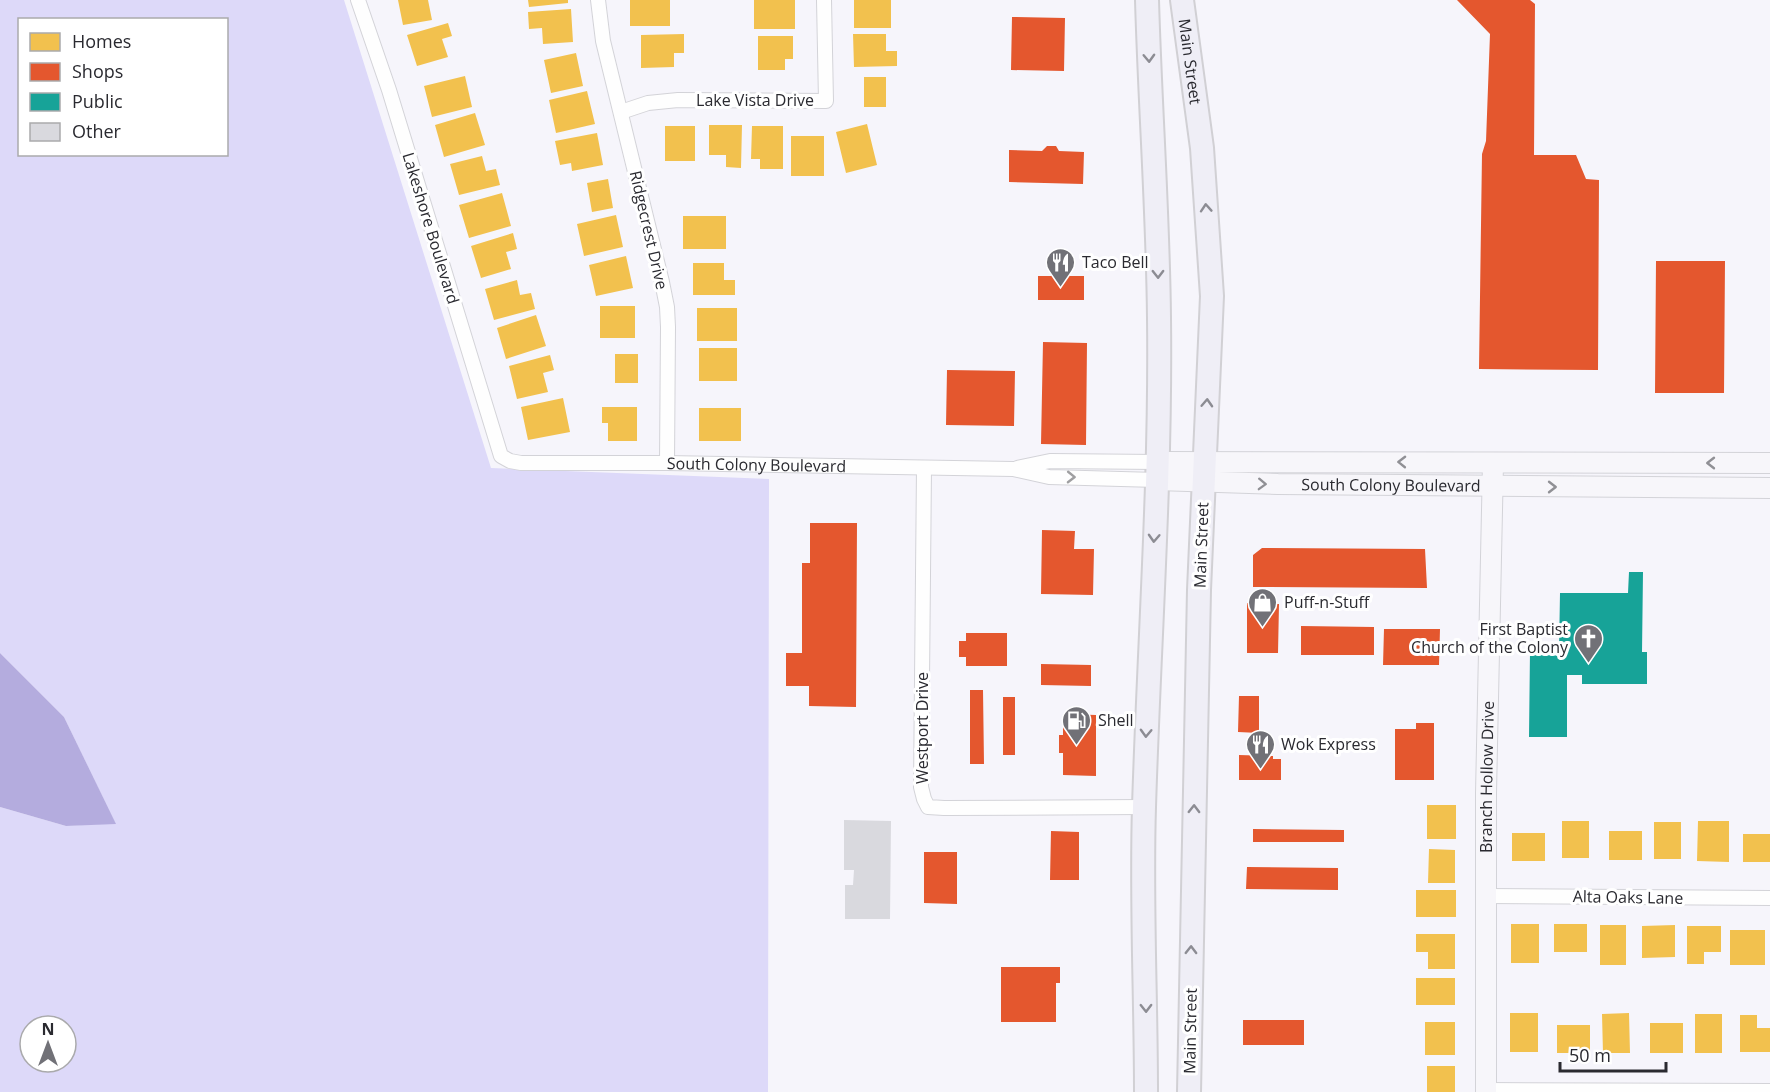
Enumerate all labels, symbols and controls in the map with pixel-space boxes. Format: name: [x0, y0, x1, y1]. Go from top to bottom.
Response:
street label: Main Street: [1174, 17, 1207, 106]
legend: [18, 18, 228, 156]
text: Homes: [72, 29, 131, 53]
one-way arrow: [1142, 54, 1155, 63]
text: Shops: [72, 59, 123, 83]
text: Public: [72, 89, 123, 113]
street label: Lake Vista Drive: [696, 89, 814, 111]
text: Other: [72, 119, 122, 143]
street label: Lakeshore Boulevard: [397, 150, 465, 306]
street label: Ridgecrest Drive: [625, 168, 673, 292]
one-way arrow: [1200, 204, 1213, 213]
restaurant icon: Taco Bell: [1045, 246, 1077, 288]
place label: Taco Bell: [1082, 251, 1149, 273]
one-way arrow: [1152, 270, 1164, 279]
one-way arrow: [1201, 398, 1214, 407]
street label: South Colony Boulevard: [667, 452, 846, 477]
one-way arrow: [1397, 456, 1406, 468]
one-way arrow: [1706, 457, 1715, 469]
one-way arrow: [1066, 471, 1075, 484]
street label: South Colony Boulevard: [1301, 473, 1481, 497]
one-way arrow: [1257, 477, 1266, 490]
one-way arrow: [1547, 481, 1556, 493]
street label: Main Street: [1189, 501, 1214, 588]
one-way arrow: [1148, 534, 1161, 543]
shop icon: Puff-n-Stuff: [1247, 586, 1279, 628]
place label: Puff-n-Stuff: [1284, 591, 1371, 613]
place label: First Baptist Church of the Colony: [1411, 618, 1569, 658]
church icon: First Baptist Church of the Colony: [1573, 622, 1605, 664]
street label: Westport Drive: [911, 672, 933, 784]
street label: Branch Hollow Drive: [1475, 701, 1499, 853]
fuel station icon: Shell: [1061, 704, 1093, 746]
place label: Shell: [1098, 709, 1134, 731]
one-way arrow: [1140, 728, 1153, 737]
restaurant icon: Wok Express: [1244, 728, 1276, 770]
place label: Wok Express: [1281, 733, 1376, 755]
one-way arrow: [1188, 804, 1200, 813]
street label: Alta Oaks Lane: [1573, 885, 1683, 909]
one-way arrow: [1185, 945, 1197, 954]
street label: Main Street: [1178, 988, 1202, 1074]
one-way arrow: [1140, 1004, 1152, 1013]
north arrow: [18, 1014, 78, 1074]
text: N: [41, 1018, 55, 1040]
scale bar: [1560, 1035, 1666, 1073]
text: 50 m: [1569, 1043, 1611, 1067]

